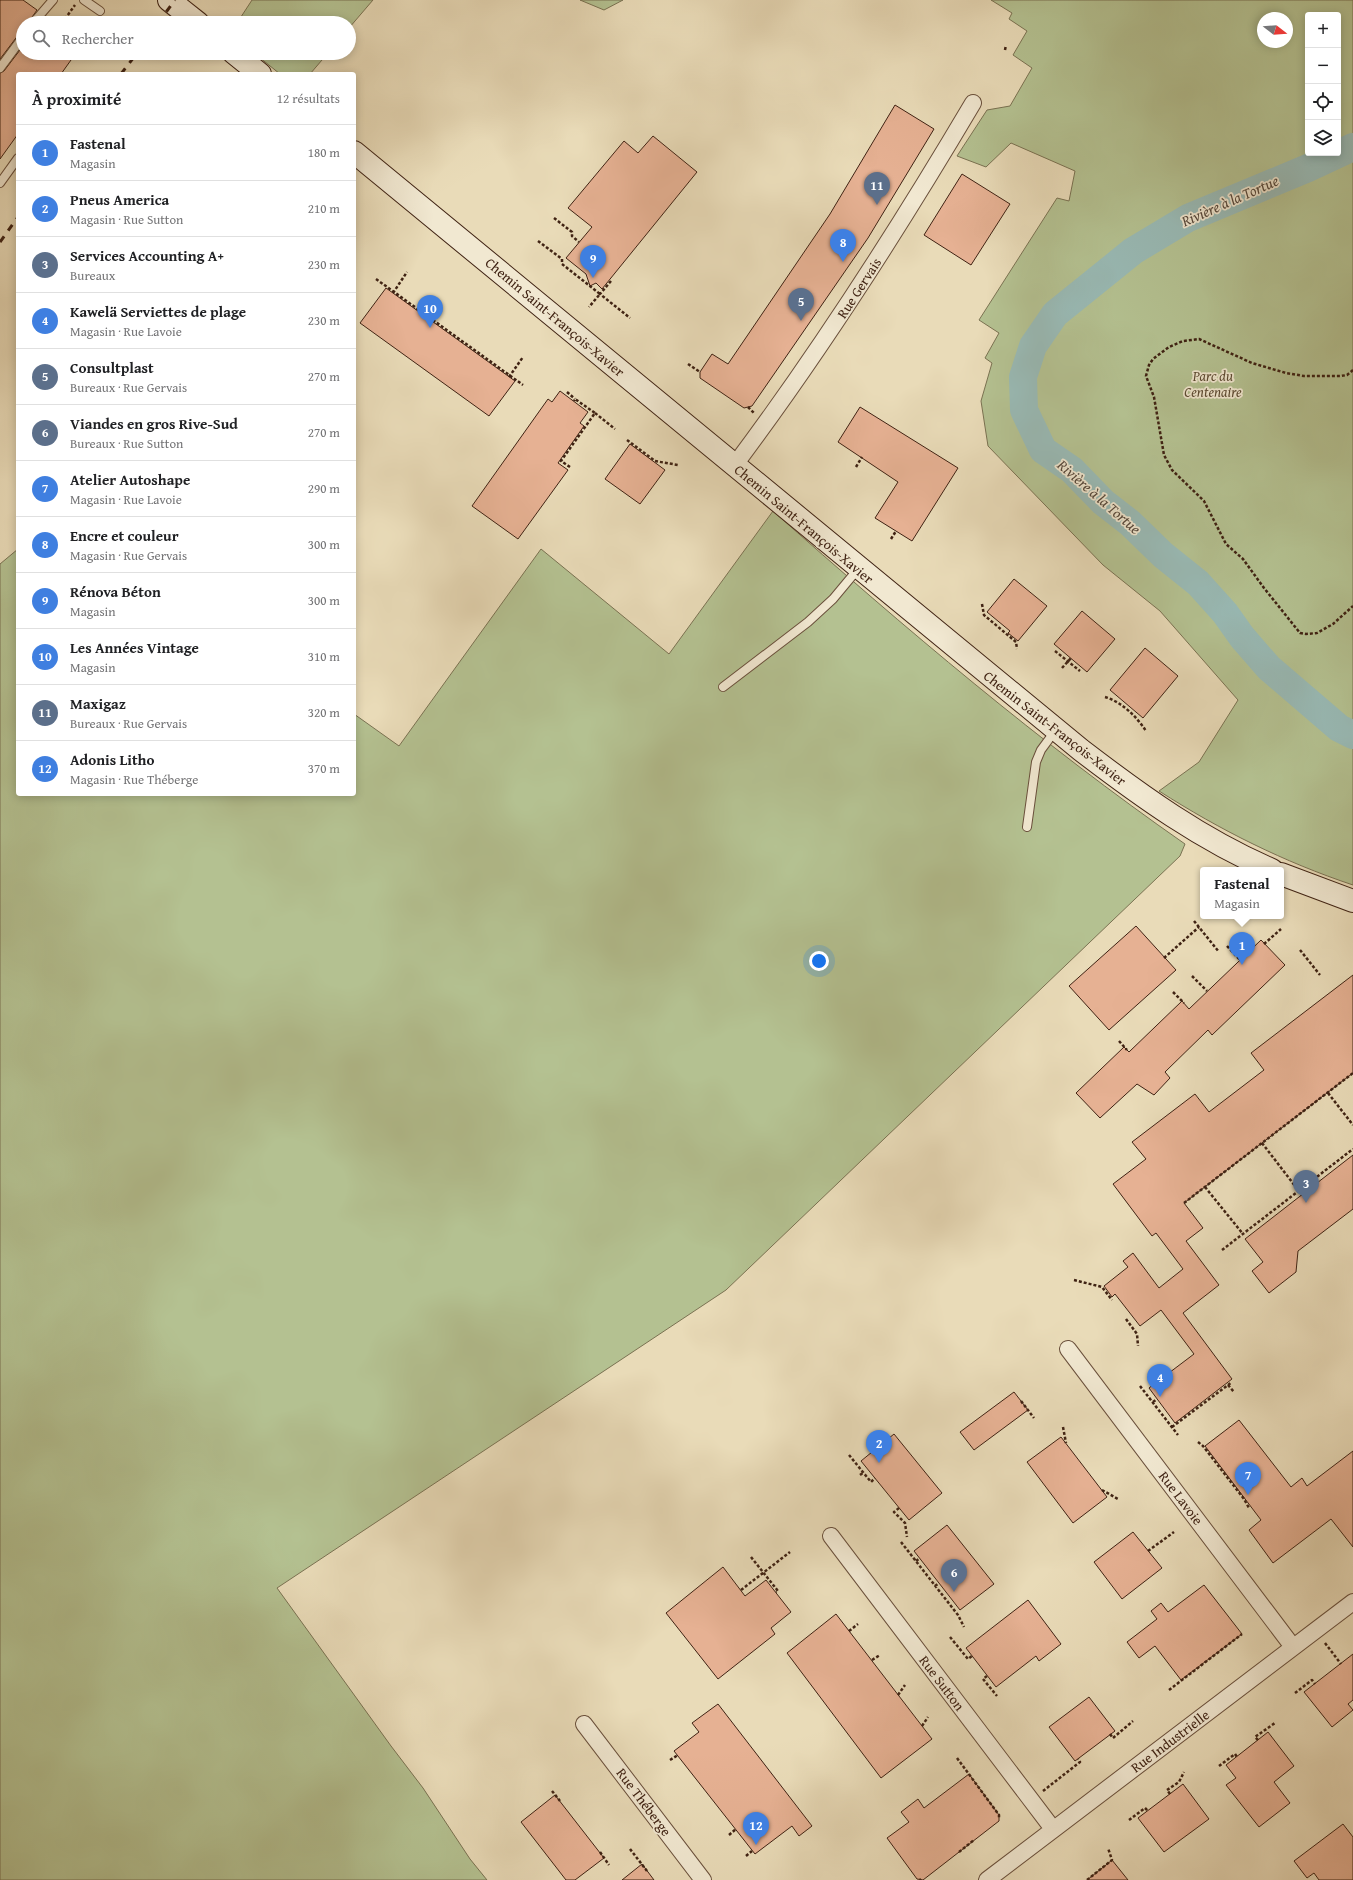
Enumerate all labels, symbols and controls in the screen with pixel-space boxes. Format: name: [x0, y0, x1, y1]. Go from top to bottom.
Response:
north arrow: [1257, 12, 1293, 48]
map controls: [1305, 12, 1341, 156]
button: +: [1305, 12, 1341, 48]
search box: [16, 16, 356, 60]
icon: search: [30, 27, 52, 49]
text: Rechercher: [62, 28, 134, 49]
button: −: [1305, 48, 1341, 84]
button: locate: [1305, 84, 1341, 120]
text: À proximité: [32, 86, 121, 111]
text: 12 résultats: [277, 89, 340, 108]
button: layers: [1305, 120, 1341, 156]
text: Fastenal: [70, 133, 126, 154]
text: 1: [42, 143, 48, 162]
text: 180 m: [308, 143, 340, 162]
text: Magasin: [70, 154, 116, 173]
water label: Rivière à la Tortue: [1177, 170, 1282, 232]
pin: 11: [864, 172, 890, 205]
text: Pneus America: [70, 189, 169, 210]
text: 2: [42, 199, 48, 218]
text: 210 m: [308, 199, 340, 218]
text: Magasin · Rue Sutton: [70, 210, 183, 229]
pin: 8: [830, 229, 856, 262]
text: Services Accounting A+: [70, 245, 224, 266]
pin: 9: [580, 245, 606, 278]
street label: Chemin Saint-François-Xavier: [481, 253, 629, 381]
street label: Rue Gervais: [832, 254, 886, 322]
text: 3: [42, 255, 48, 274]
text: 230 m: [308, 255, 340, 274]
text: Bureaux: [70, 266, 115, 285]
pin: 5: [788, 288, 814, 321]
pin: 10: [417, 295, 443, 328]
text: Kawelä Serviettes de plage: [70, 301, 246, 322]
text: 4: [42, 311, 48, 330]
text: 230 m: [308, 311, 340, 330]
text: Magasin · Rue Lavoie: [70, 322, 182, 341]
text: Consultplast: [70, 357, 154, 378]
park label: Parc du Centenaire: [1184, 366, 1242, 402]
text: 5: [42, 367, 48, 386]
text: 270 m: [308, 367, 340, 386]
text: Bureaux · Rue Gervais: [70, 378, 187, 397]
text: Viandes en gros Rive-Sud: [70, 413, 238, 434]
text: 6: [42, 423, 48, 442]
text: 270 m: [308, 423, 340, 442]
text: Bureaux · Rue Sutton: [70, 434, 183, 453]
water label: Rivière à la Tortue: [1052, 454, 1146, 539]
street label: Chemin Saint-François-Xavier: [730, 460, 878, 588]
text: Atelier Autoshape: [70, 469, 190, 490]
text: 7: [42, 479, 48, 498]
text: 290 m: [308, 479, 340, 498]
text: Magasin · Rue Lavoie: [70, 490, 182, 509]
text: Encre et couleur: [70, 525, 179, 546]
text: 8: [42, 535, 48, 554]
text: 300 m: [308, 535, 340, 554]
text: Magasin · Rue Gervais: [70, 546, 187, 565]
text: Rénova Béton: [70, 581, 161, 602]
text: 9: [42, 591, 48, 610]
text: 300 m: [308, 591, 340, 610]
text: Magasin: [70, 602, 116, 621]
text: Les Années Vintage: [70, 637, 199, 658]
text: 10: [38, 647, 52, 666]
text: 310 m: [308, 647, 340, 666]
text: Magasin: [70, 658, 116, 677]
street label: Chemin Saint-François-Xavier: [979, 666, 1131, 790]
text: Maxigaz: [70, 693, 126, 714]
text: 11: [38, 703, 52, 722]
text: 320 m: [308, 703, 340, 722]
text: Bureaux · Rue Gervais: [70, 714, 187, 733]
text: Adonis Litho: [70, 749, 154, 770]
text: 12: [38, 759, 52, 778]
text: 370 m: [308, 759, 340, 778]
text: Magasin · Rue Théberge: [70, 770, 198, 789]
popup: [1200, 867, 1284, 919]
text: Fastenal: [1214, 873, 1270, 894]
text: Magasin: [1214, 894, 1260, 913]
pin: 1: [1229, 932, 1255, 965]
your location: [809, 951, 829, 971]
pin: 3: [1293, 1170, 1319, 1203]
pin: 4: [1147, 1364, 1173, 1397]
pin: 2: [866, 1430, 892, 1463]
pin: 7: [1235, 1462, 1261, 1495]
street label: Rue Lavoie: [1154, 1467, 1208, 1529]
pin: 6: [941, 1559, 967, 1592]
street label: Rue Sutton: [915, 1651, 970, 1715]
street label: Rue Industrielle: [1127, 1705, 1214, 1777]
street label: Rue Théberge: [612, 1764, 677, 1841]
pin: 12: [743, 1812, 769, 1845]

